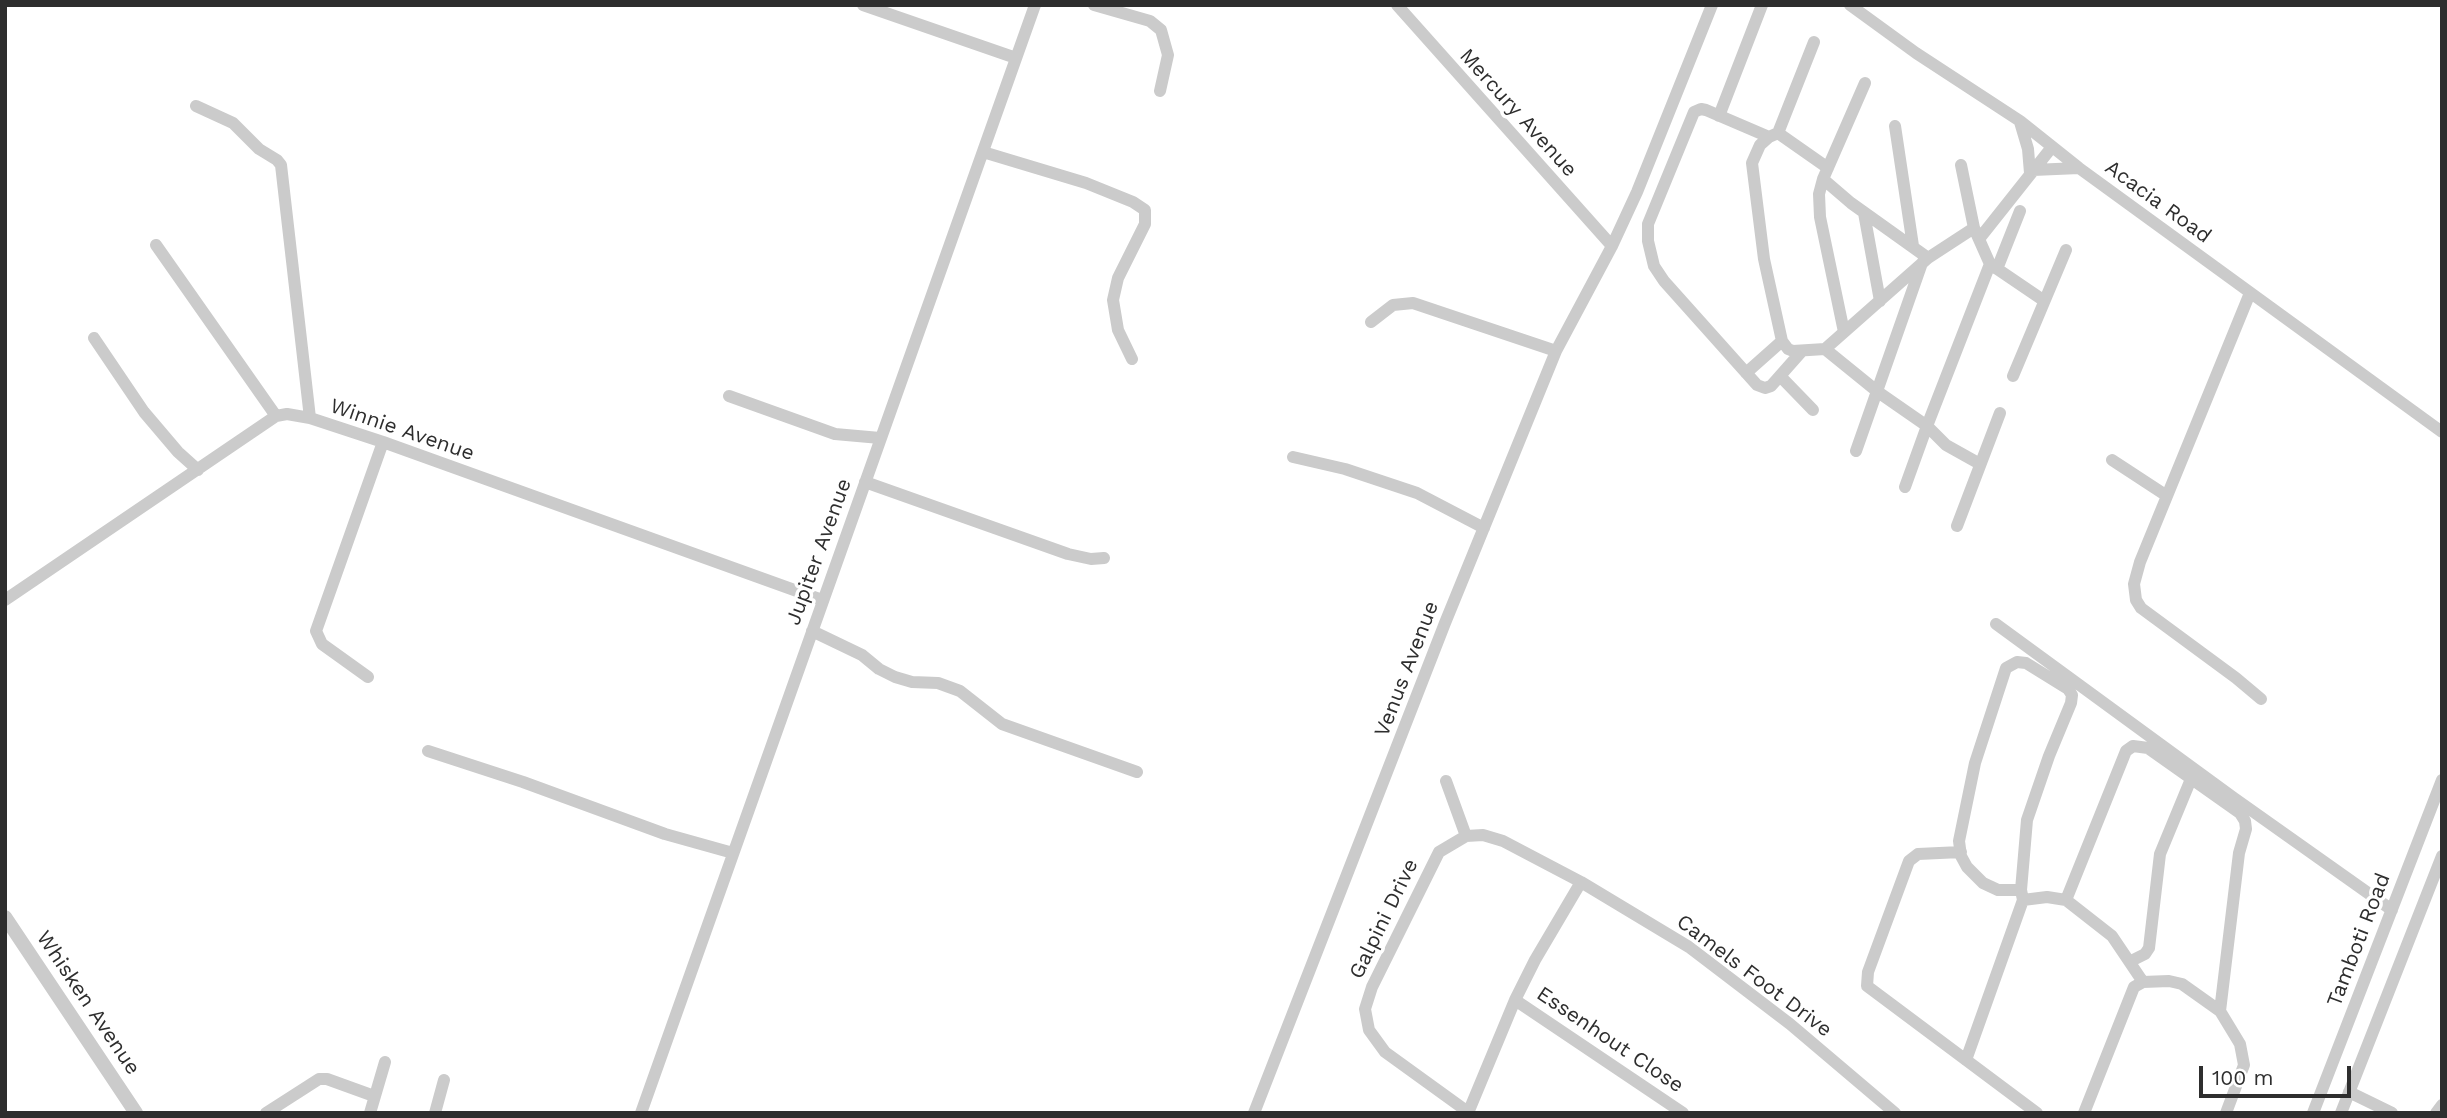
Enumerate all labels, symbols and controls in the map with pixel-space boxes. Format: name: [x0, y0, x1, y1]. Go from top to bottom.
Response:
street label: Mercury Avenue: [1454, 44, 1582, 182]
street label: Acacia Road: [2100, 155, 2216, 249]
street label: Winnie Avenue: [327, 394, 477, 466]
street label: Jupiter Avenue: [781, 475, 857, 629]
street label: Venus Avenue: [1370, 598, 1444, 740]
street label: Galpini Drive: [1344, 855, 1424, 983]
street label: Tamboti Road: [2322, 870, 2396, 1010]
street label: Camels Foot Drive: [1671, 909, 1837, 1043]
street label: Whisken Avenue: [31, 926, 145, 1080]
street label: Essenhout Close: [1532, 982, 1688, 1098]
scale bar: [2202, 1052, 2354, 1096]
text: 100 m: [2212, 1065, 2274, 1090]

